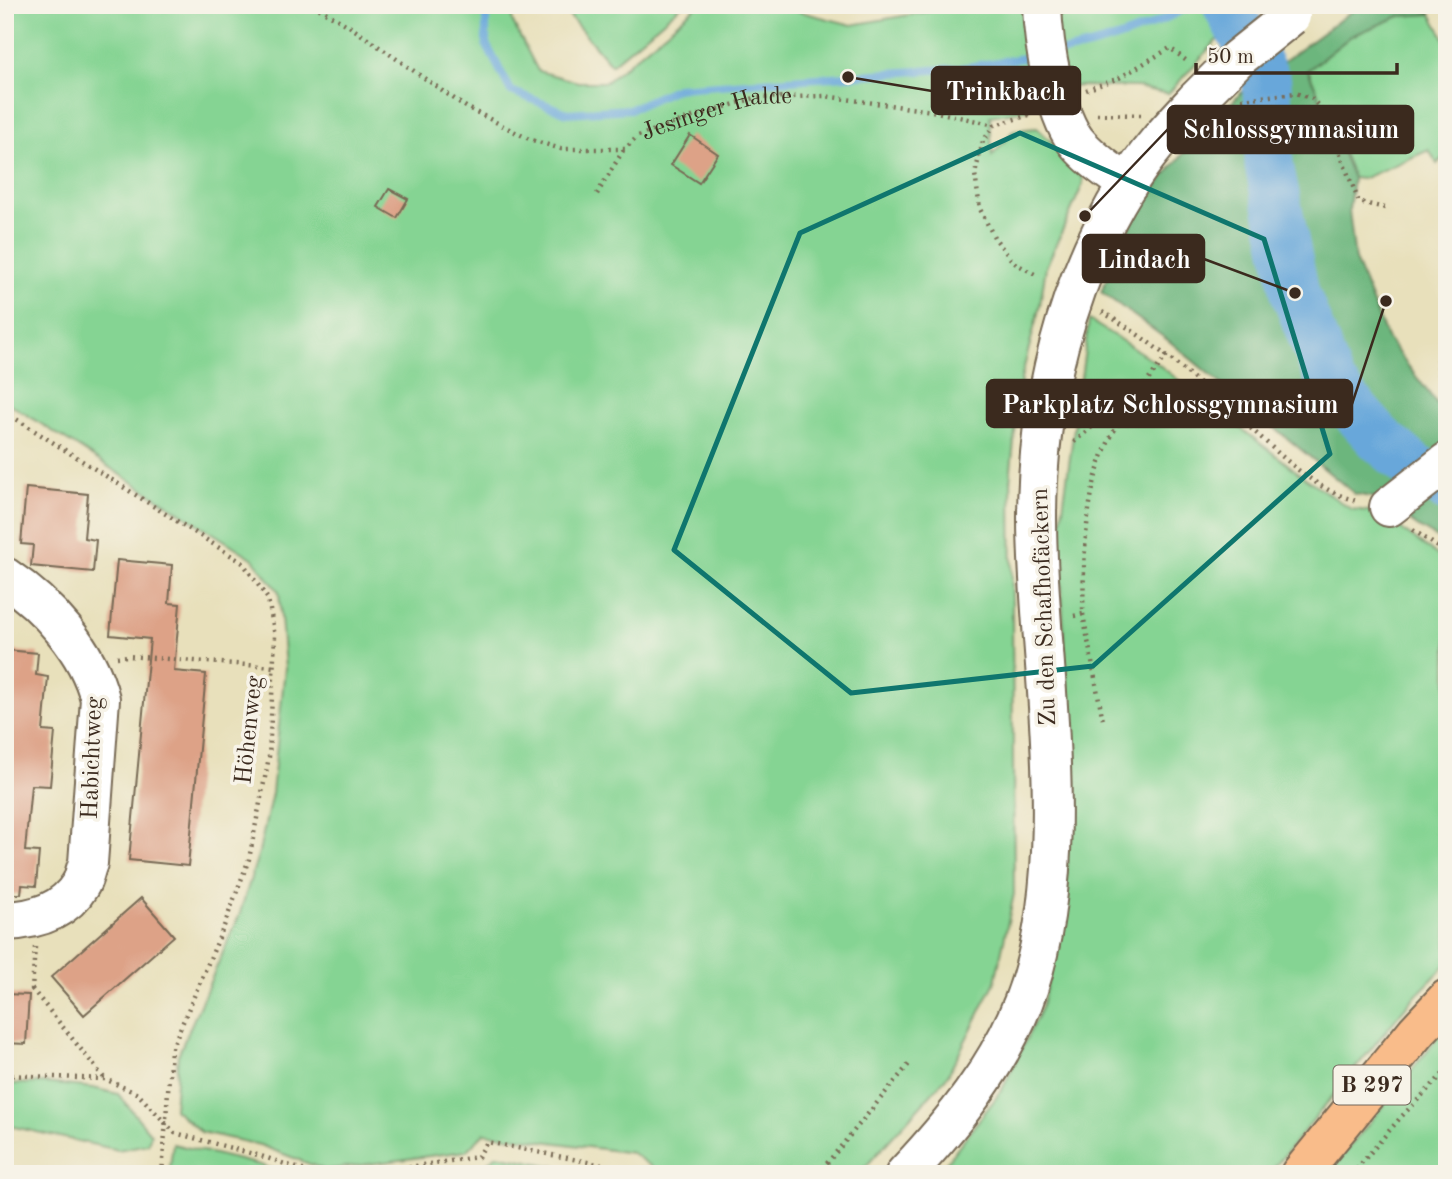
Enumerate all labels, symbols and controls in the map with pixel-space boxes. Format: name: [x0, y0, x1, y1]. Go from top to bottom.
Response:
scale bar: [1196, 32, 1398, 76]
text: 50 m: [1207, 47, 1254, 68]
callout: Trinkbach: [932, 67, 1080, 114]
text: Trinkbach: [946, 80, 1066, 106]
street label: Jesinger Halde: [639, 85, 792, 146]
callout: Schlossgymnasium: [1168, 106, 1413, 153]
text: Schlossgymnasium: [1183, 118, 1399, 144]
callout: Lindach: [1083, 235, 1204, 282]
text: Lindach: [1097, 248, 1191, 274]
callout: Parkplatz Schlossgymnasium: [987, 380, 1352, 427]
text: Parkplatz Schlossgymnasium: [1001, 393, 1339, 419]
street label: Zu den Schafhofäckern: [1029, 488, 1061, 726]
street label: Höhenweg: [232, 674, 268, 786]
street label: Habichtweg: [79, 696, 107, 820]
road number: B 297: [1334, 1066, 1410, 1104]

